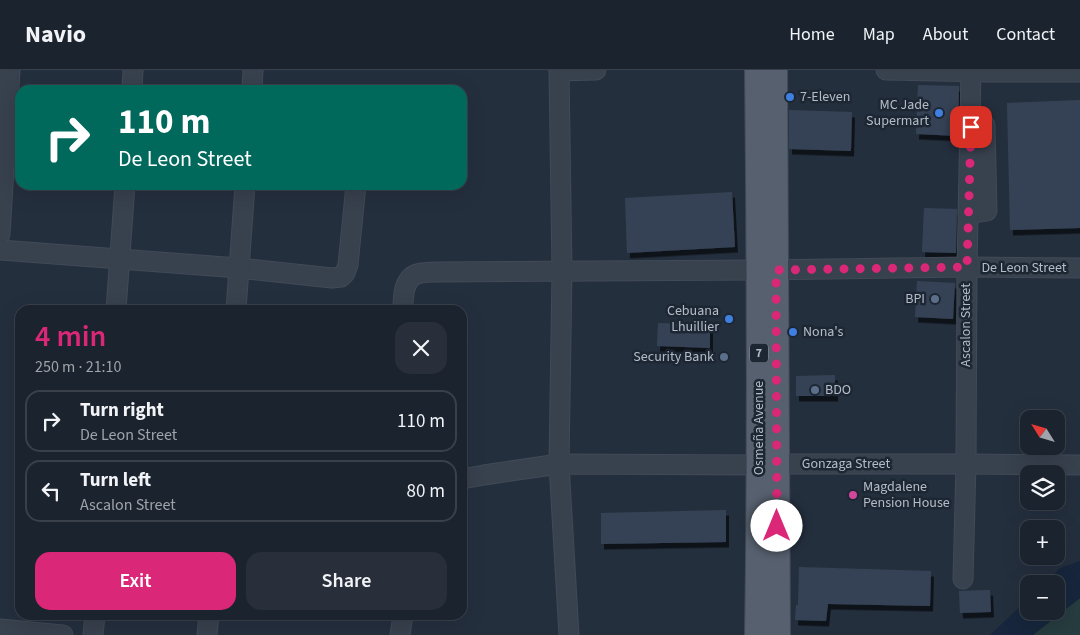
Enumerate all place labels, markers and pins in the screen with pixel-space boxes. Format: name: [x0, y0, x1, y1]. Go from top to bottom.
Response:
place label: 7-Eleven: [800, 87, 850, 107]
marker: 7-Eleven: [784, 91, 796, 103]
place label: MC Jade Supermart: [866, 95, 929, 131]
pin: [950, 106, 992, 148]
marker: MC Jade Supermart: [933, 107, 945, 119]
place label: BPI: [905, 289, 925, 309]
marker: BPI: [929, 293, 941, 305]
place label: Cebuana Lhuillier: [667, 301, 719, 337]
marker: Cebuana Lhuillier: [723, 313, 735, 325]
place label: Nona's: [803, 322, 844, 342]
marker: Nona's: [787, 326, 799, 338]
place label: Security Bank: [633, 347, 714, 367]
marker: Security Bank: [718, 351, 730, 363]
place label: BDO: [825, 380, 851, 400]
marker: BDO: [809, 384, 821, 396]
place label: Magdalene Pension House: [863, 477, 950, 513]
marker: Magdalene Pension House: [847, 489, 859, 501]

